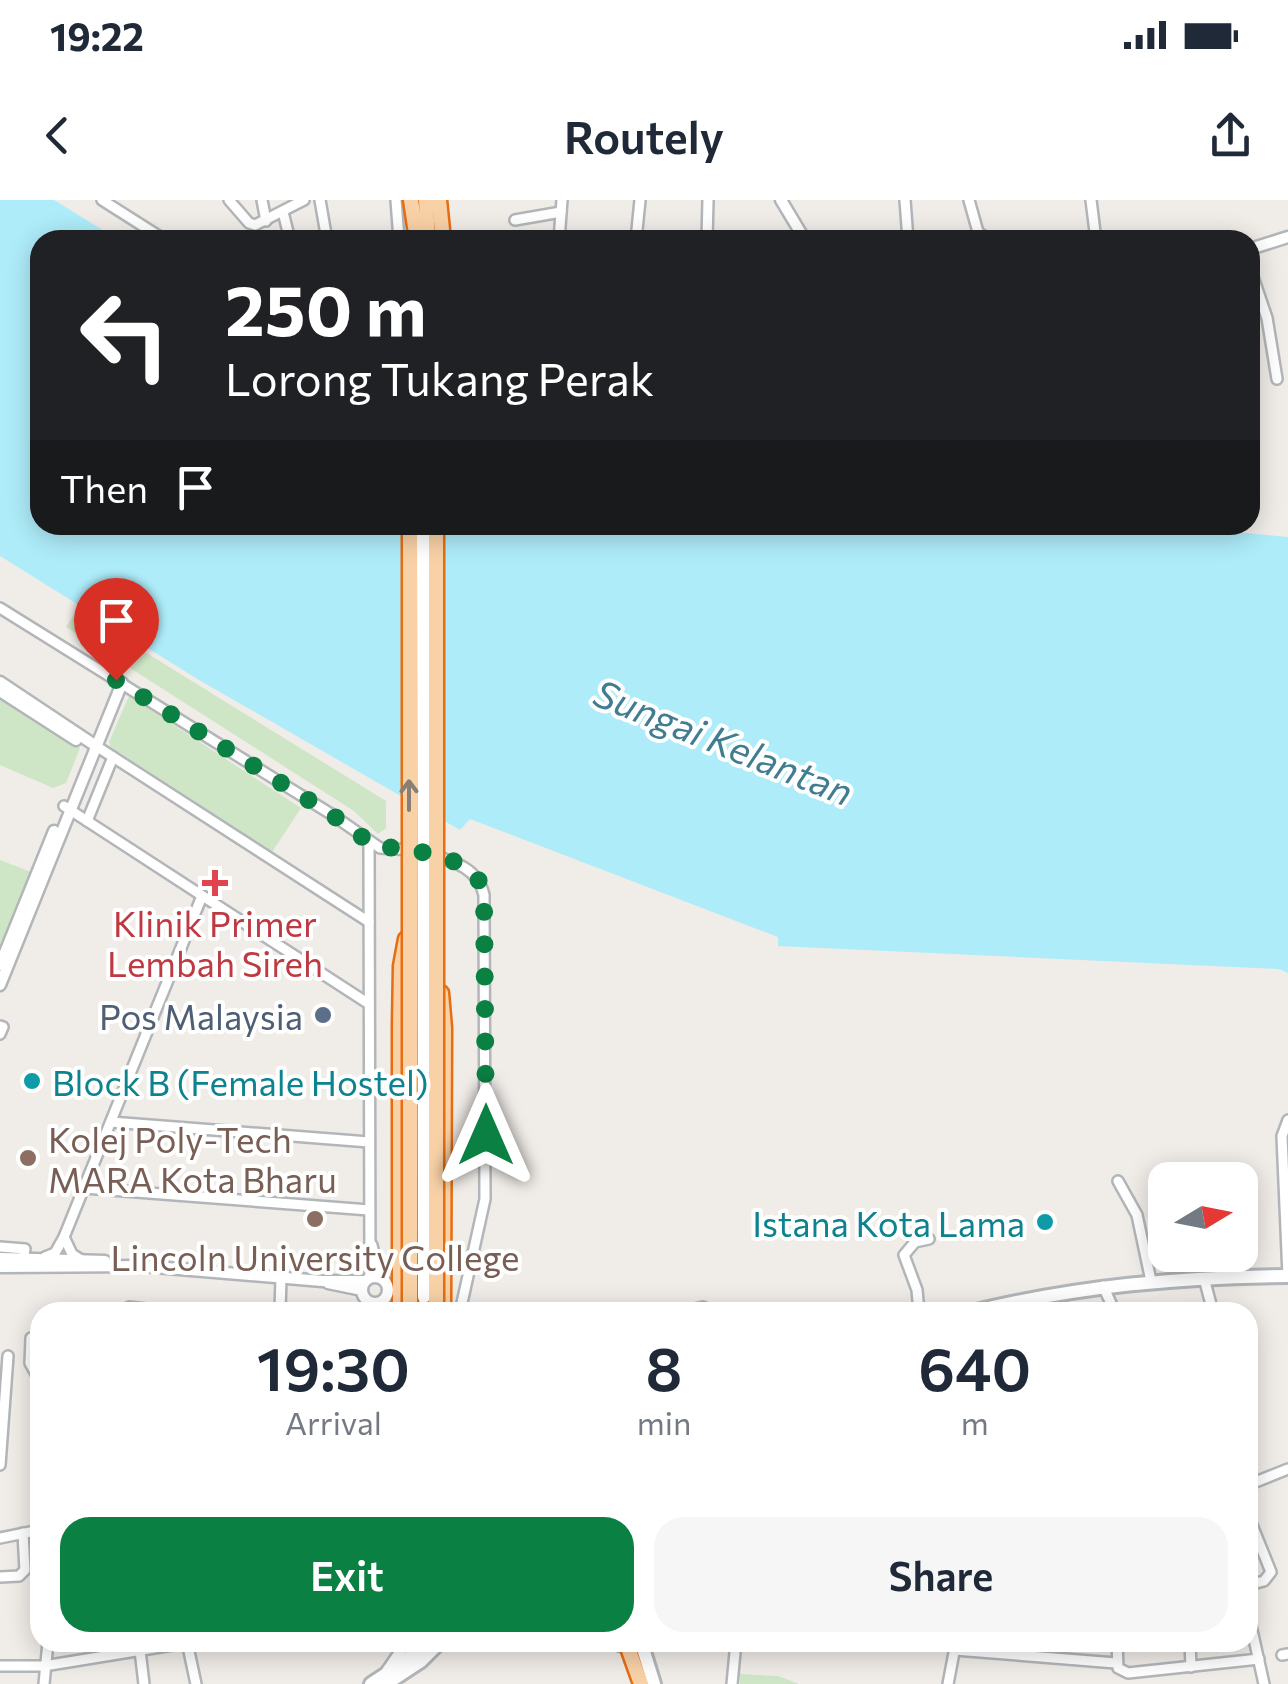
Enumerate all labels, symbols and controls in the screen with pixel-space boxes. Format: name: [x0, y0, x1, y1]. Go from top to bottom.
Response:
text: 19:22: [50, 12, 144, 59]
icon: back: [30, 108, 85, 163]
text: Routely: [564, 108, 724, 163]
icon: share: [1203, 108, 1258, 163]
text: 250 m: [225, 265, 427, 350]
icon: left: [60, 270, 190, 400]
text: Lorong Tukang Perak: [225, 350, 654, 405]
icon: arrive: [168, 460, 223, 515]
text: Then: [60, 464, 148, 511]
pin: [74, 578, 159, 681]
icon: arrive: [89, 593, 144, 648]
water label: Sungai Kelantan: [588, 668, 860, 814]
one-way arrow: [400, 780, 418, 812]
marker: Klinik Primer Lembah Sireh: [202, 870, 228, 896]
place label: Klinik Primer Lembah Sireh: [107, 901, 323, 984]
place label: Pos Malaysia: [99, 994, 303, 1037]
marker: Pos Malaysia: [312, 1004, 334, 1026]
place label: Block B (Female Hostel): [52, 1060, 428, 1103]
marker: Block B (Female Hostel): [21, 1070, 43, 1092]
position arrow: [434, 1083, 538, 1187]
place label: Kolej Poly-Tech MARA Kota Bharu: [48, 1117, 337, 1200]
marker: Kolej Poly-Tech MARA Kota Bharu: [17, 1147, 39, 1169]
north arrow: [1148, 1162, 1258, 1272]
map controls: [1148, 1162, 1258, 1272]
place label: Istana Kota Lama: [752, 1201, 1025, 1244]
marker: Lincoln University College: [304, 1208, 326, 1230]
marker: Istana Kota Lama: [1034, 1211, 1056, 1233]
place label: Lincoln University College: [110, 1235, 520, 1278]
text: 19:30: [257, 1330, 410, 1403]
text: 8: [646, 1330, 682, 1403]
text: 640: [918, 1330, 1031, 1403]
text: Arrival: [285, 1402, 382, 1442]
text: min: [637, 1402, 691, 1442]
text: m: [961, 1402, 989, 1442]
button: Exit: [60, 1517, 634, 1632]
button: Share: [654, 1517, 1228, 1632]

